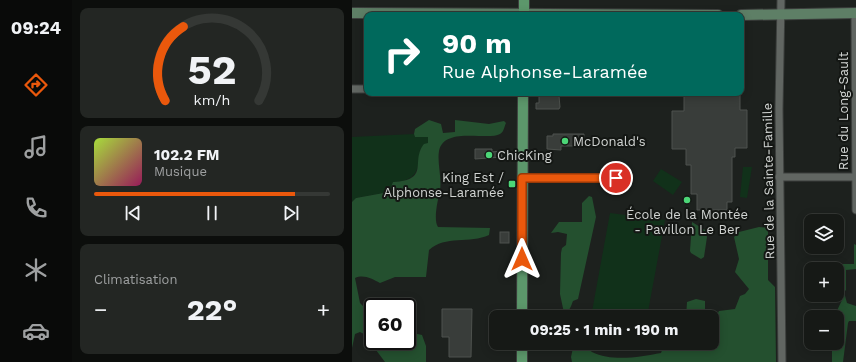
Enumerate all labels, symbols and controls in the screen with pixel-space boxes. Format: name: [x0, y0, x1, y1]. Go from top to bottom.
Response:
text: 09:24: [11, 17, 61, 38]
text: 90 m: [442, 27, 512, 60]
icon: right: [376, 28, 428, 80]
text: 52: [187, 45, 237, 94]
street label: Rue du Long-Sault: [836, 51, 851, 170]
text: Rue Alphonse-Laramée: [442, 61, 648, 82]
icon: directions: [22, 71, 50, 99]
text: km/h: [194, 92, 230, 108]
street label: Rue de la Sainte-Famille: [760, 103, 777, 259]
icon: music: [22, 133, 50, 161]
place label: McDonald's: [573, 134, 646, 149]
marker: McDonald's: [560, 136, 570, 146]
text: 102.2 FM: [154, 146, 219, 164]
place label: ChicKing: [497, 148, 552, 163]
marker: ChicKing: [484, 150, 494, 160]
pin: [599, 161, 633, 195]
text: Musique: [154, 164, 207, 179]
icon: arrive: [605, 167, 627, 189]
place label: King Est / Alphonse-Laramée: [383, 170, 504, 200]
marker: King Est / Alphonse-Laramée: [507, 179, 517, 189]
icon: phone: [22, 194, 50, 222]
marker: École de la Montée - Pavillon Le Ber: [682, 195, 692, 205]
icon: previous: [122, 202, 144, 224]
icon: pause: [201, 202, 223, 224]
icon: next: [280, 202, 302, 224]
place label: École de la Montée - Pavillon Le Ber: [626, 206, 748, 237]
map controls: [804, 214, 844, 350]
button: layers: [804, 214, 844, 254]
position arrow: [501, 238, 543, 280]
icon: climate: [22, 256, 50, 284]
button: +: [804, 262, 844, 302]
text: Climatisation: [94, 272, 177, 287]
text: 22°: [187, 292, 237, 327]
text: −: [94, 297, 107, 322]
text: +: [317, 297, 330, 322]
speed limit sign: 60: [364, 298, 416, 350]
button: −: [804, 310, 844, 350]
icon: car: [22, 317, 50, 345]
text: 09:25 · 1 min · 190 m: [530, 321, 678, 339]

